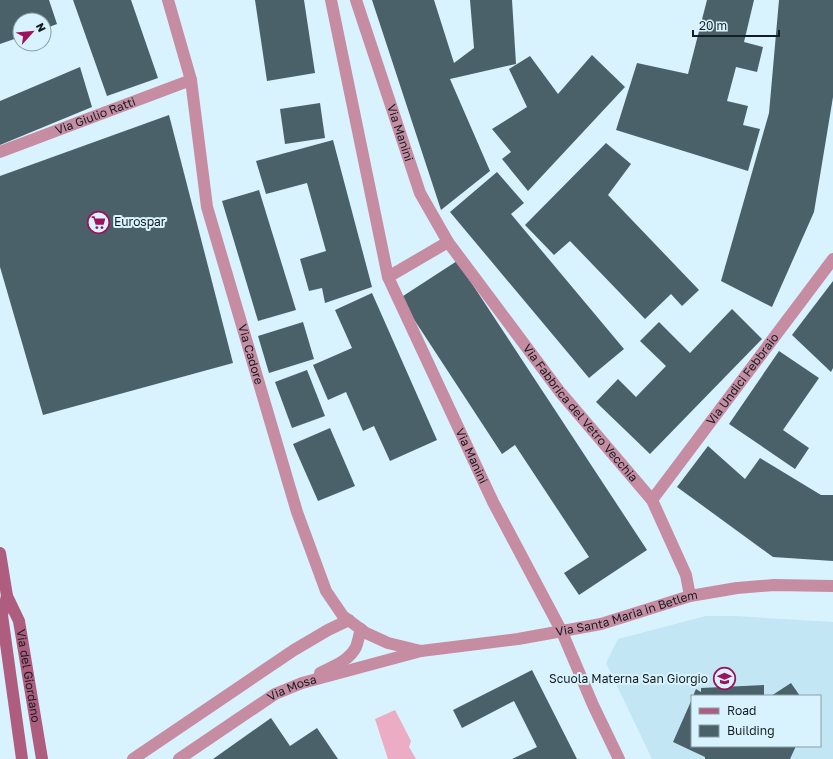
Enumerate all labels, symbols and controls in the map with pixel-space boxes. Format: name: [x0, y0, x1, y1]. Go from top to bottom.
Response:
north arrow: [12, 12, 52, 52]
scale bar: [693, 12, 779, 38]
text: 20 m: [699, 18, 727, 33]
text: N: [34, 21, 49, 34]
street label: Via Giulio Ratti: [53, 94, 138, 138]
street label: Via Manini: [384, 102, 417, 163]
supermarket icon: Eurospar: [85, 209, 111, 235]
place label: Eurospar: [114, 214, 166, 229]
street label: Via Cadore: [235, 322, 267, 386]
street label: Via Undici Febbraio: [703, 330, 782, 428]
street label: Via Fabbrica del Vetro Vecchia: [520, 341, 641, 485]
street label: Via Manini: [453, 426, 491, 486]
street label: Via Santa Maria in Betlem: [554, 587, 699, 639]
street label: Via del Giordano: [13, 628, 44, 724]
school or university icon: Scuola Materna San Giorgio: [711, 666, 737, 692]
street label: Via Mosa: [264, 671, 318, 704]
place label: Scuola Materna San Giorgio: [549, 671, 708, 686]
legend: [691, 695, 821, 747]
text: Road: [727, 703, 756, 718]
text: Building: [727, 723, 775, 738]

